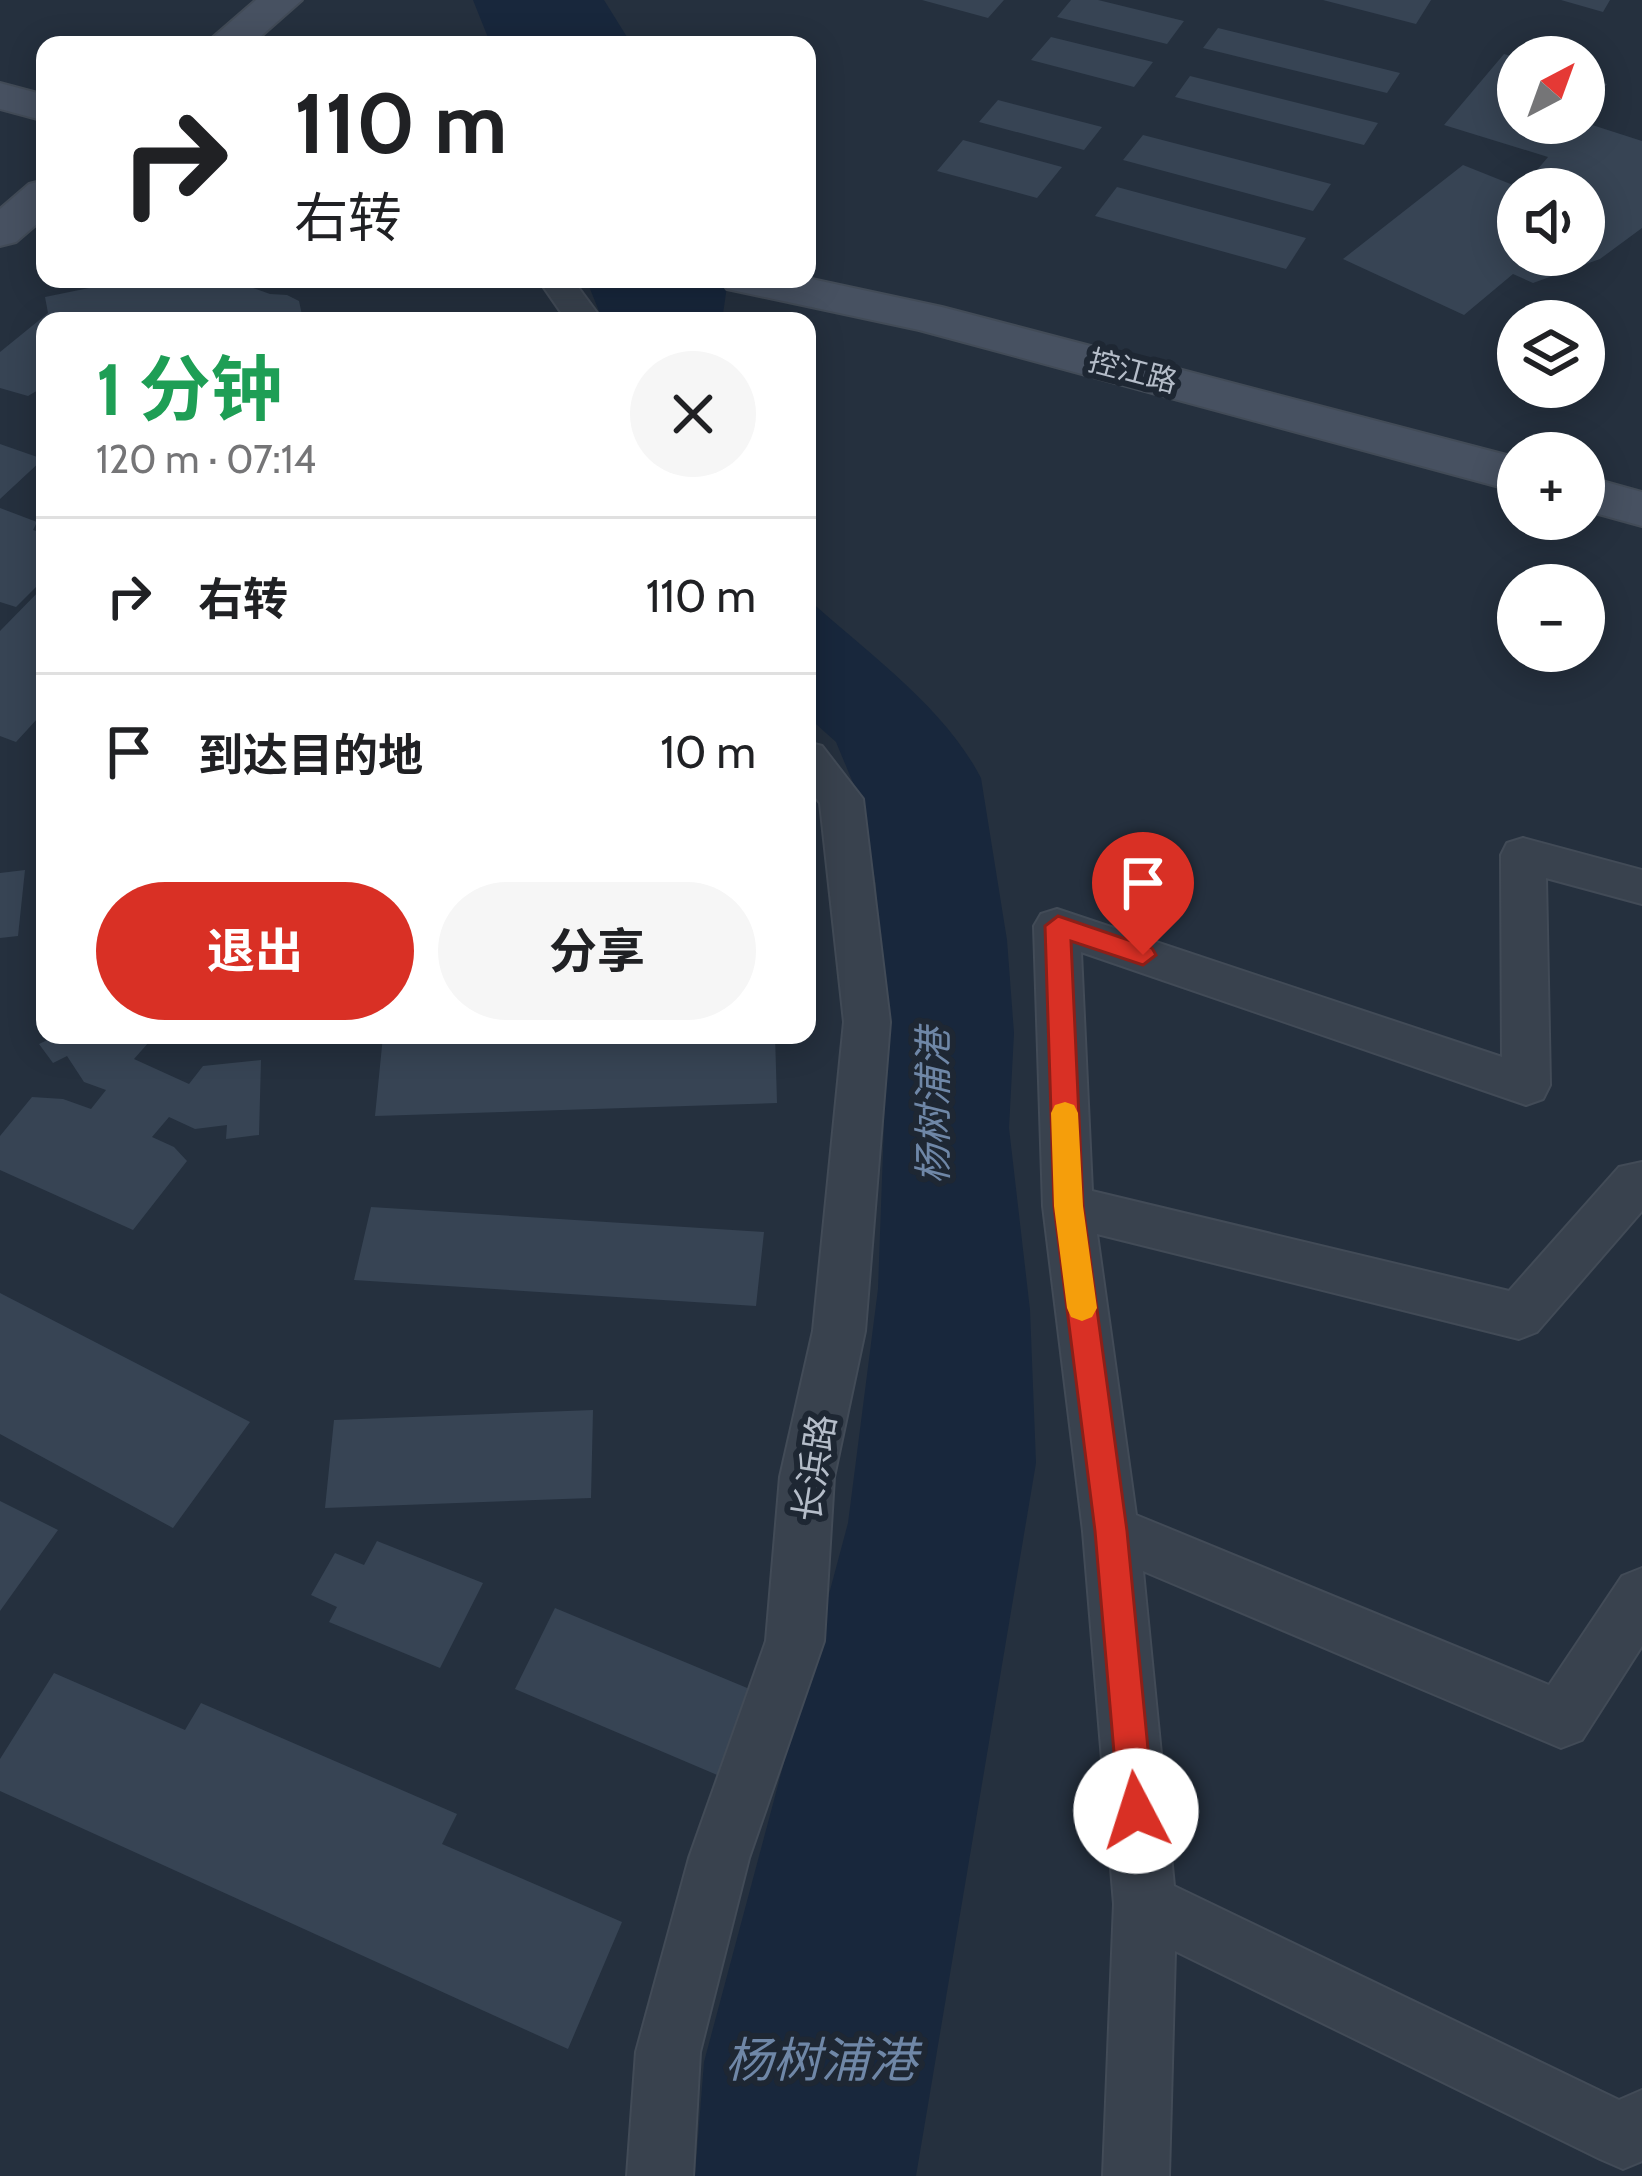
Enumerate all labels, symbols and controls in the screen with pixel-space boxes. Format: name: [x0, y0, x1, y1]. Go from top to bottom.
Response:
north arrow: [1497, 36, 1605, 144]
map controls: [1497, 36, 1605, 672]
text: 110 m: [294, 72, 507, 174]
icon: right: [96, 84, 252, 240]
button: sound: [1497, 168, 1605, 276]
text: 右转: [294, 185, 402, 251]
button: layers: [1497, 300, 1605, 408]
street label: 控江路: [1085, 341, 1181, 401]
text: 1 分钟: [96, 346, 283, 433]
button: close: [630, 351, 756, 477]
button: +: [1497, 432, 1605, 540]
text: 120 m · 07:14: [96, 435, 316, 483]
icon: right: [96, 563, 162, 629]
button: −: [1497, 564, 1605, 672]
text: 110 m: [646, 569, 756, 623]
text: 右转: [198, 572, 288, 626]
icon: arrive: [96, 719, 162, 785]
text: 10 m: [660, 725, 756, 779]
text: 到达目的地: [198, 728, 423, 782]
pin: [1092, 832, 1194, 955]
icon: arrive: [1110, 850, 1176, 916]
button: 退出: [96, 882, 414, 1020]
button: 分享: [438, 882, 756, 1020]
water label: 杨树浦港: [909, 1023, 957, 1184]
street label: 长浜路: [784, 1411, 844, 1525]
position arrow: [1073, 1748, 1199, 1874]
water label: 杨树浦港: [725, 2031, 923, 2089]

